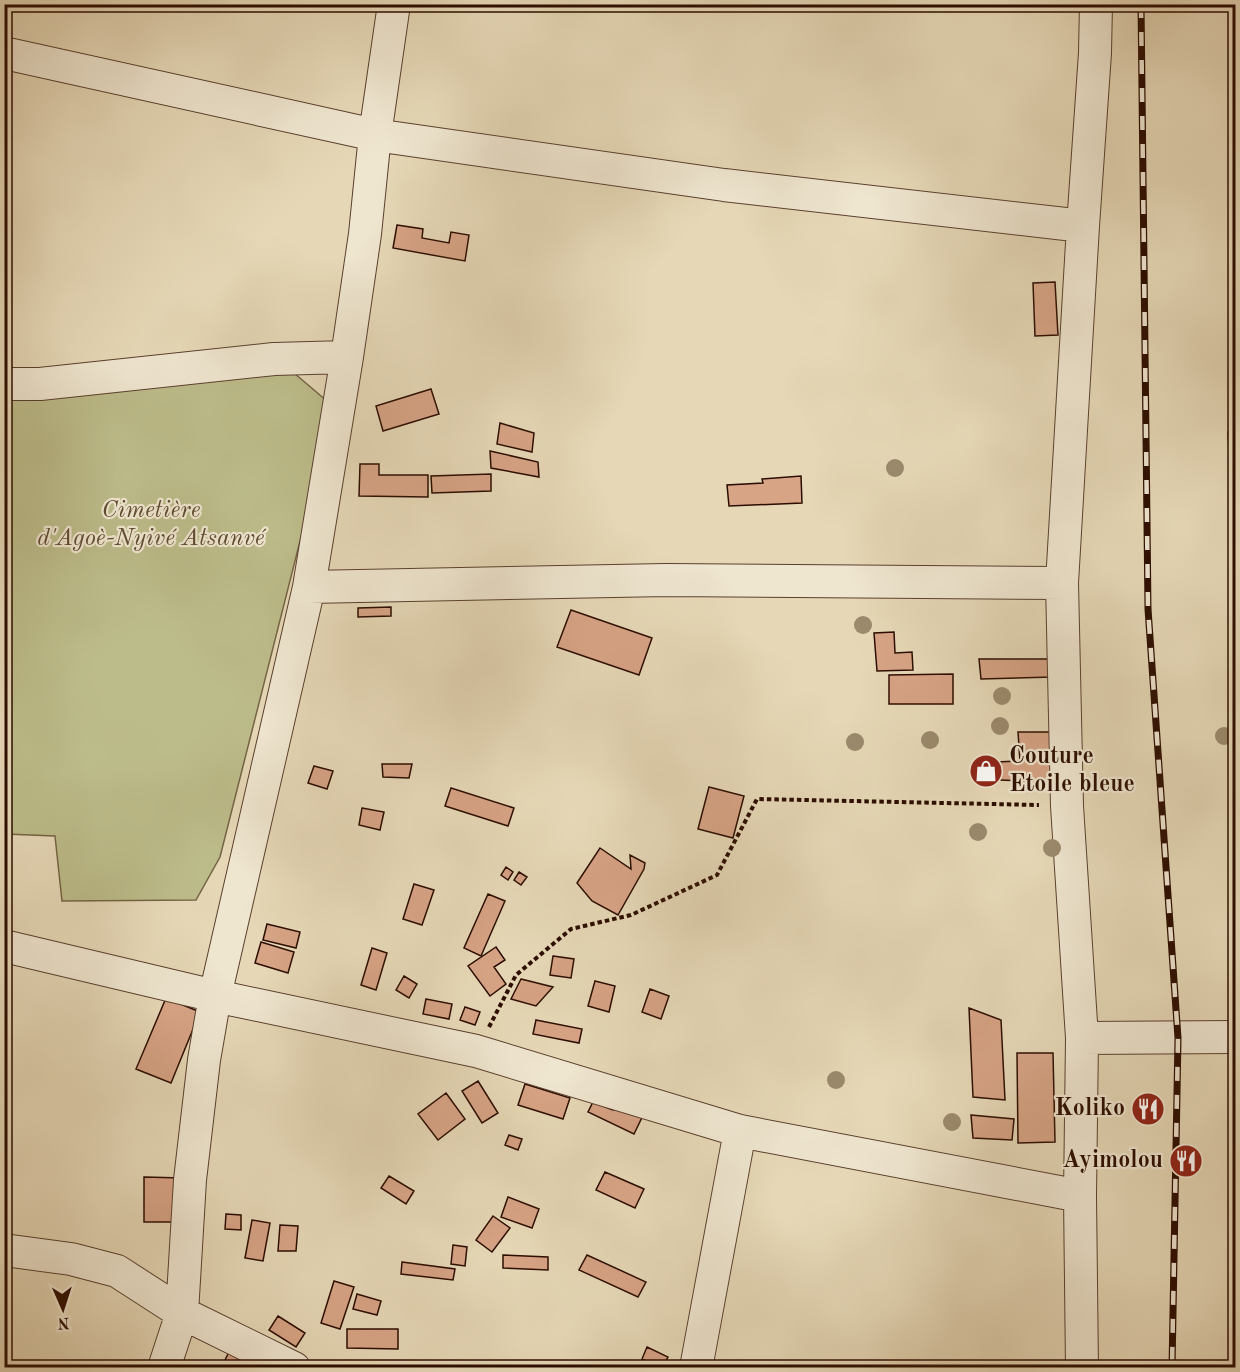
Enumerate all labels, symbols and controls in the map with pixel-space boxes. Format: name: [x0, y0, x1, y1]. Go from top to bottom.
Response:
park label: Cimetière d'Agoè-Nyivé Atsanvé: [37, 499, 267, 551]
place label: Couture Etoile bleue: [1009, 745, 1135, 797]
shop icon: Couture Etoile bleue: [968, 753, 1004, 789]
restaurant icon: Koliko: [1130, 1091, 1166, 1127]
place label: Koliko: [1054, 1097, 1125, 1121]
restaurant icon: Ayimolou: [1168, 1143, 1204, 1179]
place label: Ayimolou: [1062, 1149, 1163, 1173]
north arrow: [33, 1279, 93, 1339]
text: N: [56, 1314, 70, 1330]

